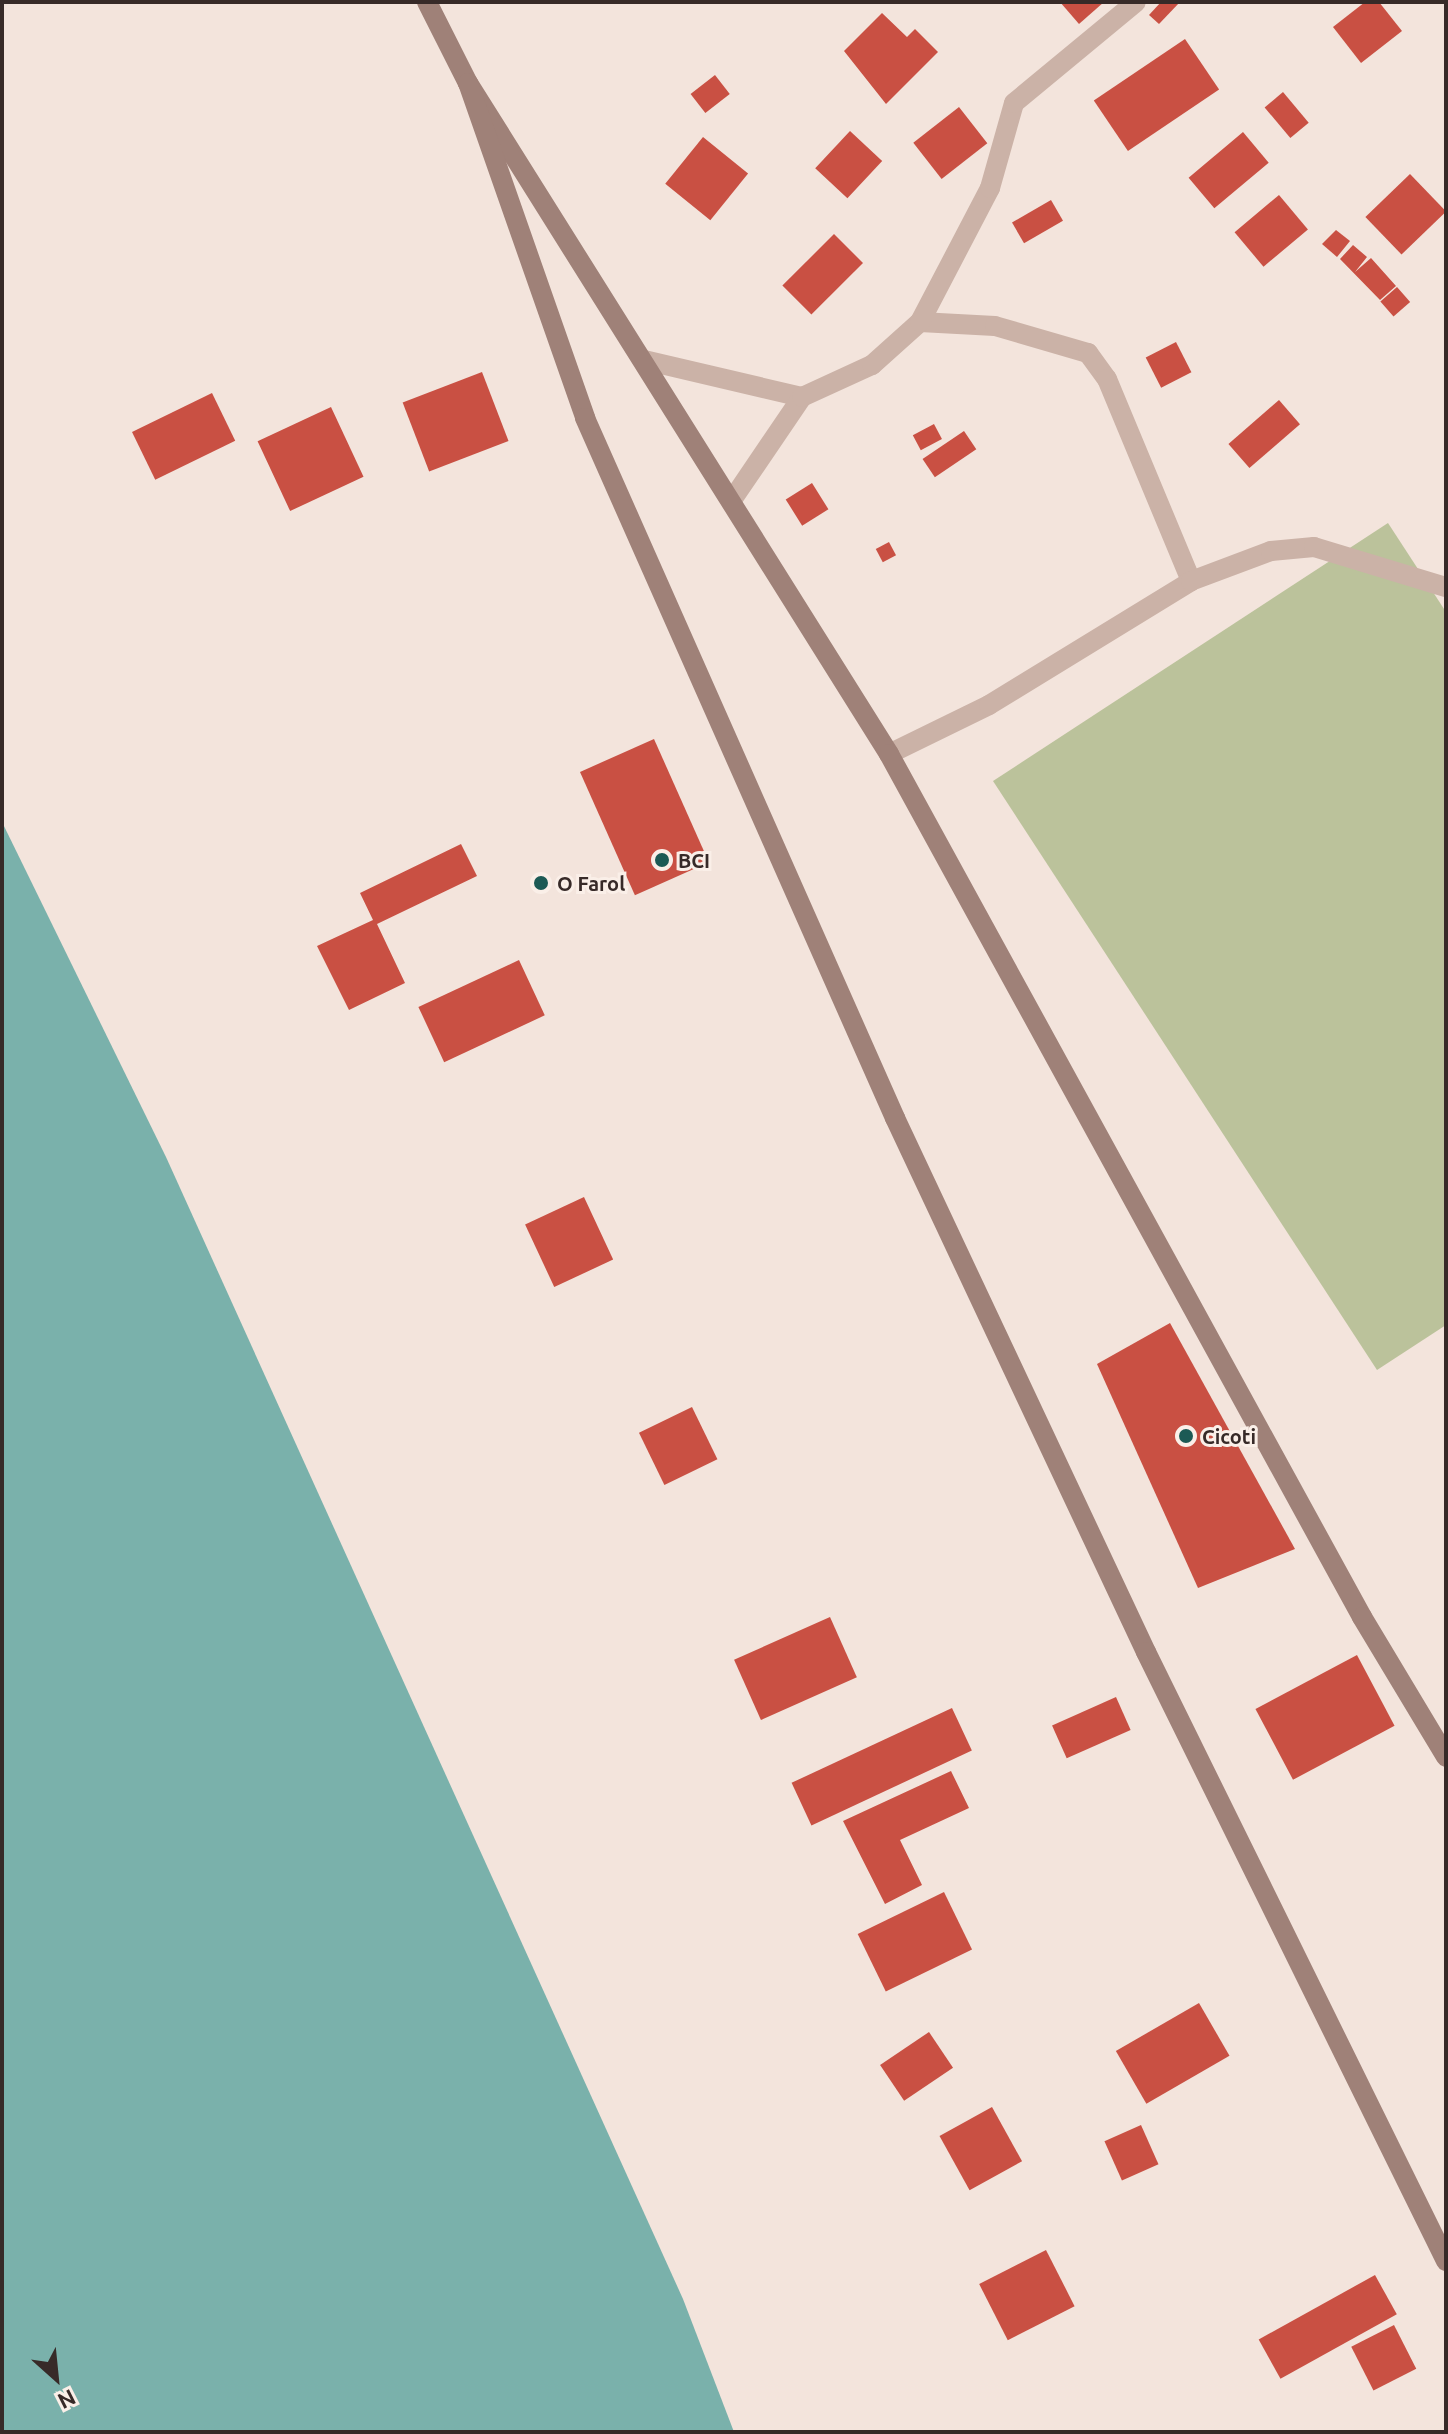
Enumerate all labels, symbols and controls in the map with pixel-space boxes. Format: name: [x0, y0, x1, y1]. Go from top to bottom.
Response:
place label: BCI: [678, 848, 710, 872]
marker: BCI: [653, 851, 671, 869]
place label: O Farol: [557, 871, 625, 895]
marker: O Farol: [532, 874, 550, 892]
place label: Cicoti: [1202, 1424, 1256, 1448]
marker: Cicoti: [1177, 1427, 1195, 1445]
north arrow: [16, 2338, 96, 2418]
text: N: [54, 2385, 80, 2415]

